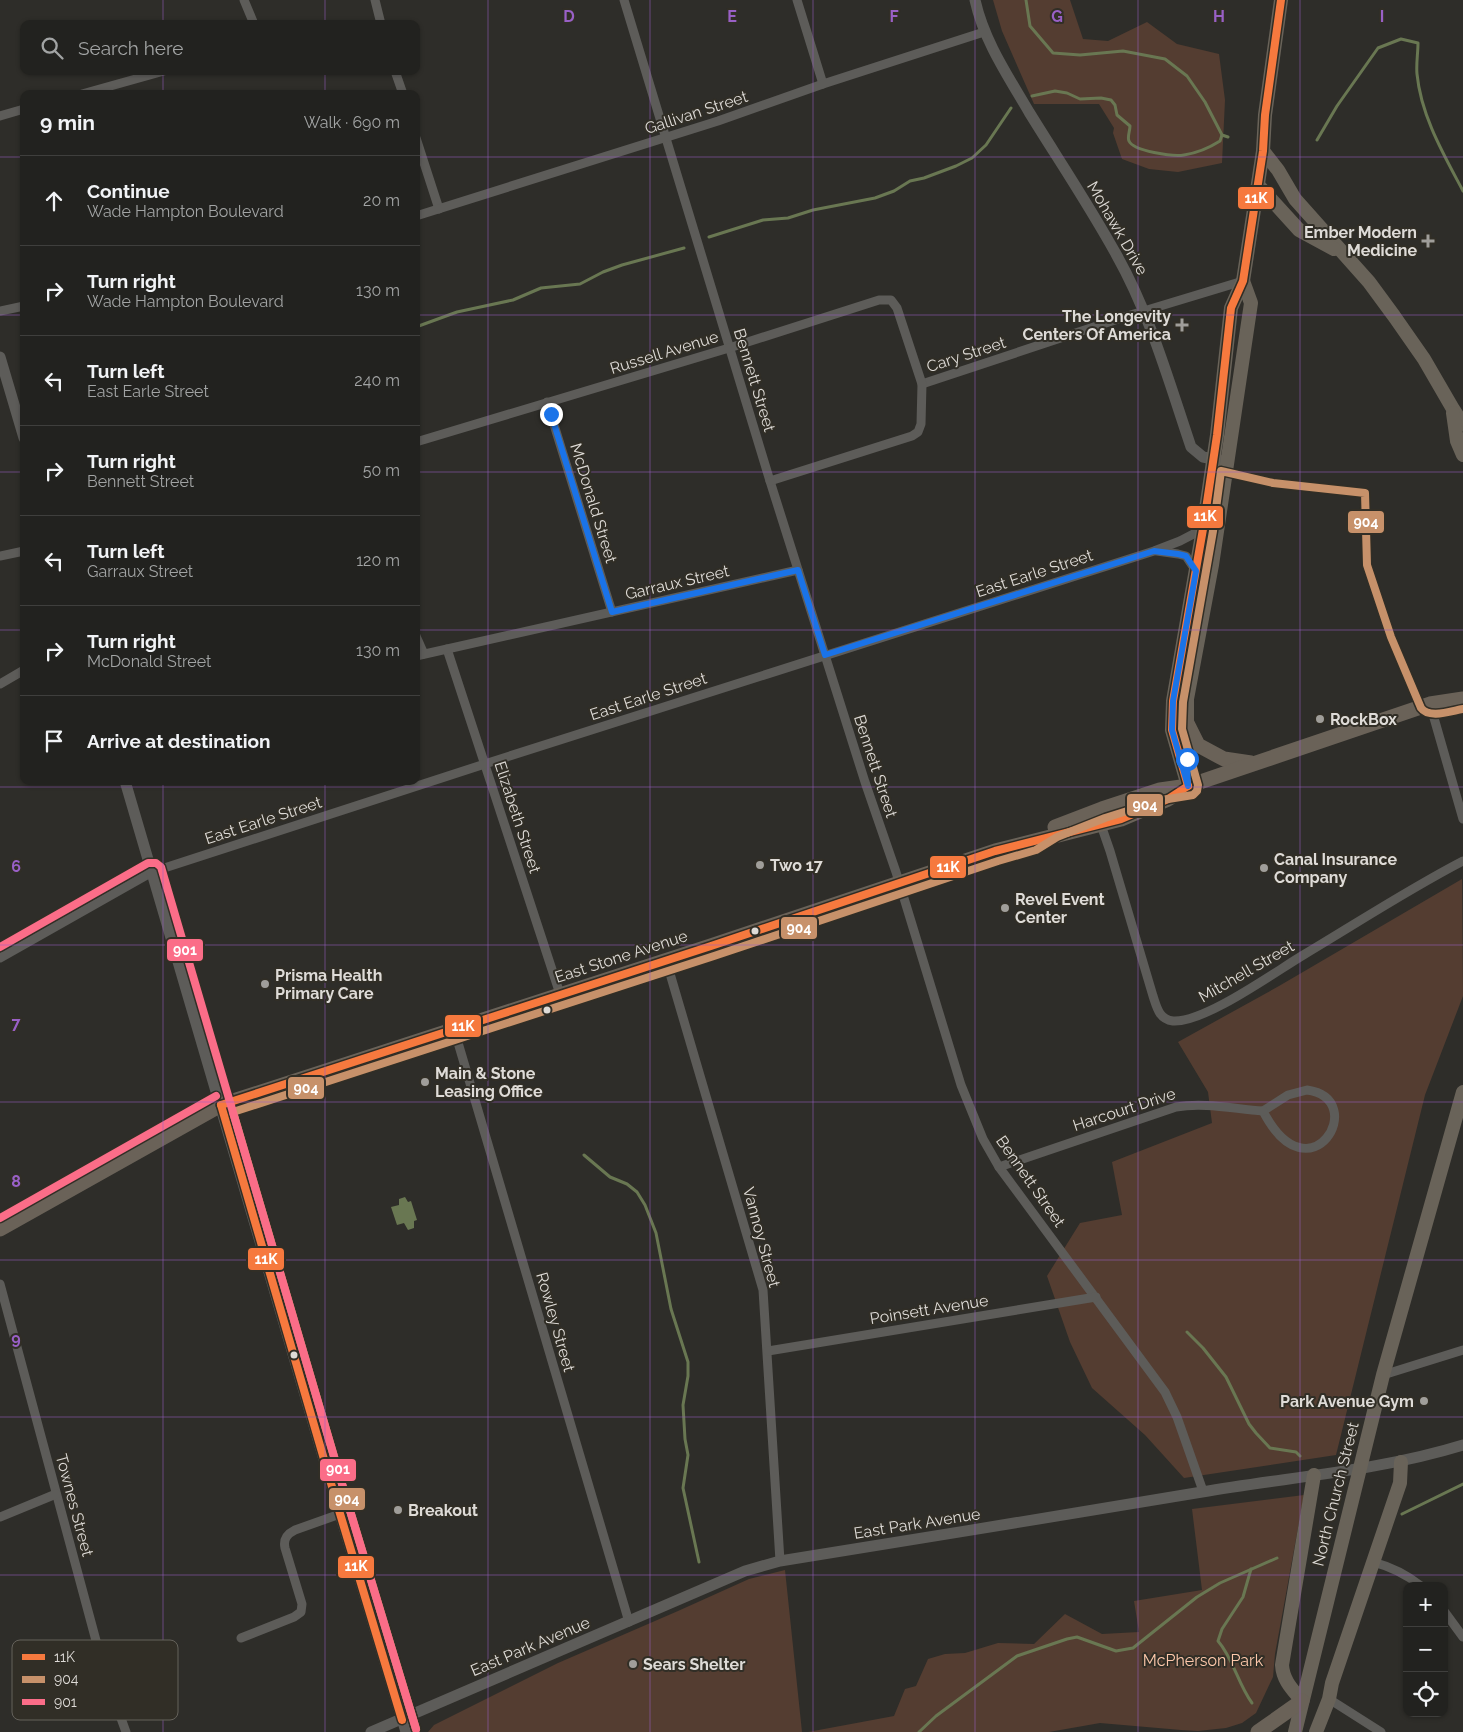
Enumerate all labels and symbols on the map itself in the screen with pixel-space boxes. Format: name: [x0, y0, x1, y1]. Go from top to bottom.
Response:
text: D: [563, 7, 575, 26]
text: E: [727, 7, 737, 26]
text: F: [889, 7, 899, 26]
text: G: [1051, 7, 1063, 26]
text: H: [1213, 7, 1225, 26]
text: I: [1380, 7, 1384, 26]
street label: Gallivan Street: [642, 87, 751, 138]
street label: Mohawk Drive: [1083, 178, 1152, 278]
line badge: 11K: [1237, 186, 1275, 210]
text: 11K: [1244, 190, 1268, 206]
place label: Ember Modern Medicine: [1304, 223, 1417, 260]
marker: Ember Modern Medicine: [1421, 234, 1435, 248]
place label: The Longevity Centers Of America: [1023, 307, 1171, 344]
marker: The Longevity Centers Of America: [1175, 318, 1189, 332]
street label: Bennett Street: [730, 326, 779, 435]
street label: Russell Avenue: [608, 327, 721, 378]
street label: Cary Street: [924, 333, 1009, 376]
route end: [540, 403, 563, 426]
street label: McDonald Street: [566, 441, 621, 566]
line badge: 11K: [1186, 505, 1224, 529]
text: 11K: [1193, 508, 1217, 524]
line badge: 904: [1347, 510, 1385, 534]
text: 904: [1354, 514, 1378, 530]
street label: East Earle Street: [973, 545, 1096, 601]
street label: Garraux Street: [623, 561, 732, 604]
street label: East Earle Street: [587, 668, 710, 724]
place label: RockBox: [1330, 710, 1397, 729]
street label: Bennett Street: [850, 712, 901, 821]
marker: RockBox: [1314, 713, 1326, 725]
route start: [1176, 748, 1199, 771]
street label: Elizabeth Street: [490, 759, 545, 876]
street label: East Earle Street: [202, 792, 325, 848]
line badge: 904: [1126, 793, 1164, 817]
text: 904: [1133, 797, 1157, 813]
place label: Canal Insurance Company: [1274, 850, 1397, 887]
line badge: 11K: [929, 855, 967, 879]
place label: Two 17: [770, 856, 823, 875]
text: 6: [11, 857, 21, 876]
marker: Two 17: [754, 859, 766, 871]
text: 11K: [936, 859, 960, 875]
marker: Canal Insurance Company: [1258, 862, 1270, 874]
place label: Revel Event Center: [1015, 890, 1105, 927]
marker: Revel Event Center: [999, 902, 1011, 914]
line badge: 904: [780, 916, 818, 940]
text: 904: [787, 920, 811, 936]
street label: East Stone Avenue: [552, 926, 690, 987]
unlabelled marker: [750, 926, 760, 936]
street label: Mitchell Street: [1195, 936, 1298, 1006]
line badge: 901: [166, 938, 204, 962]
text: 901: [173, 942, 197, 958]
place label: Prisma Health Primary Care: [275, 966, 382, 1003]
marker: Prisma Health Primary Care: [259, 978, 271, 990]
unlabelled marker: [542, 1005, 552, 1015]
text: 7: [12, 1014, 21, 1033]
line badge: 11K: [444, 1014, 482, 1038]
text: 11K: [451, 1018, 475, 1034]
place label: Main & Stone Leasing Office: [435, 1064, 543, 1101]
line badge: 904: [287, 1076, 325, 1100]
marker: Main & Stone Leasing Office: [419, 1076, 431, 1088]
text: 904: [294, 1080, 318, 1096]
street label: Harcourt Drive: [1070, 1084, 1178, 1135]
street label: Bennett Street: [992, 1132, 1069, 1231]
text: 8: [11, 1172, 21, 1191]
street label: Vannoy Street: [739, 1185, 784, 1290]
line badge: 11K: [247, 1247, 285, 1271]
text: 11K: [254, 1251, 278, 1267]
street label: Rowley Street: [532, 1270, 579, 1375]
street label: Poinsett Avenue: [869, 1291, 990, 1328]
text: 9: [11, 1329, 21, 1348]
unlabelled marker: [289, 1350, 299, 1360]
place label: Park Avenue Gym: [1280, 1392, 1414, 1411]
marker: Park Avenue Gym: [1418, 1395, 1430, 1407]
street label: North Church Street: [1308, 1419, 1363, 1568]
street label: Townes Street: [52, 1452, 97, 1559]
line badge: 901: [319, 1458, 357, 1482]
text: 901: [326, 1461, 350, 1477]
line badge: 904: [328, 1487, 366, 1511]
text: 904: [335, 1491, 359, 1507]
place label: Breakout: [408, 1501, 478, 1520]
marker: Breakout: [392, 1504, 404, 1516]
street label: East Park Avenue: [852, 1504, 982, 1543]
line badge: 11K: [337, 1555, 375, 1579]
text: 11K: [344, 1558, 368, 1574]
street label: East Park Avenue: [468, 1613, 593, 1680]
legend: [12, 1640, 178, 1720]
text: 11K: [54, 1649, 75, 1665]
park label: McPherson Park: [1143, 1651, 1264, 1670]
place label: Sears Shelter: [643, 1655, 745, 1674]
marker: Sears Shelter: [627, 1658, 639, 1670]
text: 904: [54, 1671, 79, 1687]
text: 901: [54, 1694, 77, 1710]

